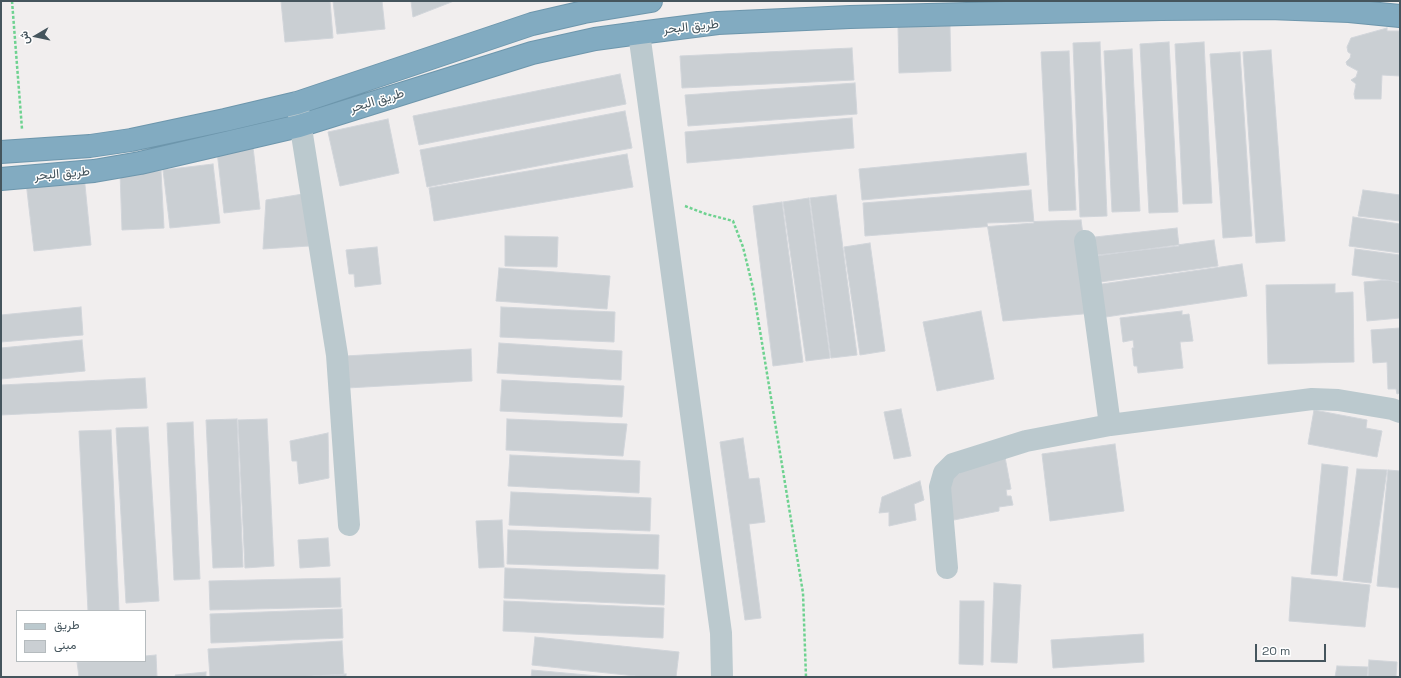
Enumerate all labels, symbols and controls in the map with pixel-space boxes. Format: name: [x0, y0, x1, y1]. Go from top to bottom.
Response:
north arrow: [16, 16, 56, 56]
street label: طريق البحر: [662, 16, 720, 38]
text: ش: [16, 30, 32, 46]
street label: طريق البحر: [348, 85, 406, 117]
street label: طريق البحر: [33, 164, 91, 184]
legend: [16, 610, 146, 662]
text: طريق: [54, 617, 79, 633]
scale bar: [1257, 636, 1328, 662]
text: مبنى: [54, 637, 76, 653]
text: 20 m: [1262, 643, 1290, 659]

